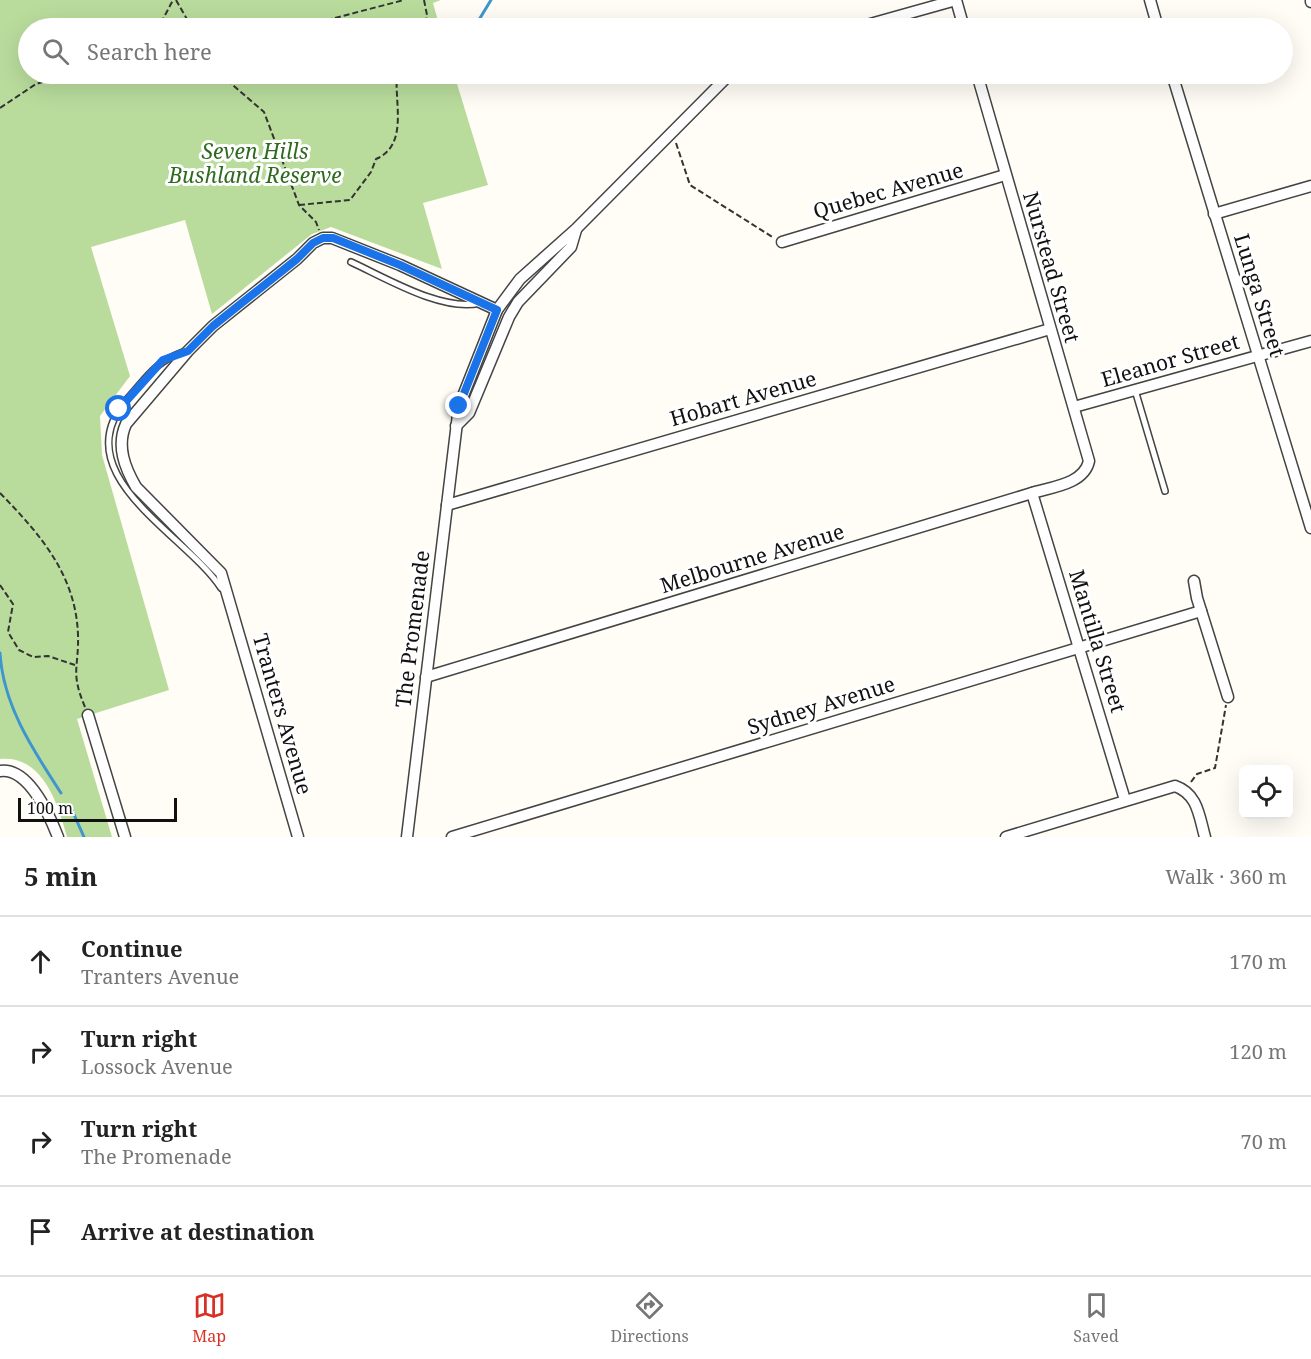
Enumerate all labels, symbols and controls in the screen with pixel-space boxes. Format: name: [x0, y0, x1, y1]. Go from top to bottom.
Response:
search box: [18, 18, 1293, 84]
icon: search: [39, 35, 72, 68]
text: Search here: [87, 36, 212, 66]
park label: Seven Hills Bushland Reserve: [167, 137, 342, 189]
street label: Quebec Avenue: [810, 155, 966, 225]
street label: Nurstead Street: [1017, 188, 1087, 346]
street label: Lunga Street: [1228, 230, 1292, 360]
street label: Eleanor Street: [1098, 327, 1242, 393]
street label: Hobart Avenue: [666, 364, 820, 432]
route end: [445, 392, 471, 418]
route start: [105, 395, 131, 421]
street label: Melbourne Avenue: [657, 517, 847, 599]
street label: The Promenade: [388, 549, 436, 709]
street label: Mantilla Street: [1063, 566, 1133, 716]
street label: Tranters Avenue: [247, 630, 319, 798]
street label: Sydney Avenue: [744, 669, 898, 741]
map controls: [1239, 765, 1293, 819]
button: locate: [1239, 765, 1293, 819]
scale bar: [18, 795, 177, 822]
text: 100 m: [27, 797, 73, 819]
text: 5 min: [24, 858, 98, 894]
text: Walk · 360 m: [1165, 863, 1287, 890]
text: Continue: [81, 933, 183, 963]
icon: ahead: [24, 945, 57, 978]
text: 170 m: [1229, 948, 1287, 975]
text: Tranters Avenue: [81, 963, 239, 990]
text: Turn right: [81, 1023, 197, 1053]
icon: right: [24, 1035, 57, 1068]
text: 120 m: [1229, 1038, 1287, 1065]
text: Lossock Avenue: [81, 1053, 233, 1080]
text: Turn right: [81, 1113, 197, 1143]
icon: right: [24, 1125, 57, 1158]
text: 70 m: [1241, 1128, 1287, 1155]
text: The Promenade: [81, 1143, 232, 1170]
icon: arrive: [24, 1215, 57, 1248]
text: Arrive at destination: [81, 1216, 315, 1246]
tab: Map: [192, 1289, 226, 1347]
tab: Directions: [611, 1289, 689, 1347]
tab: Saved: [1073, 1289, 1119, 1347]

